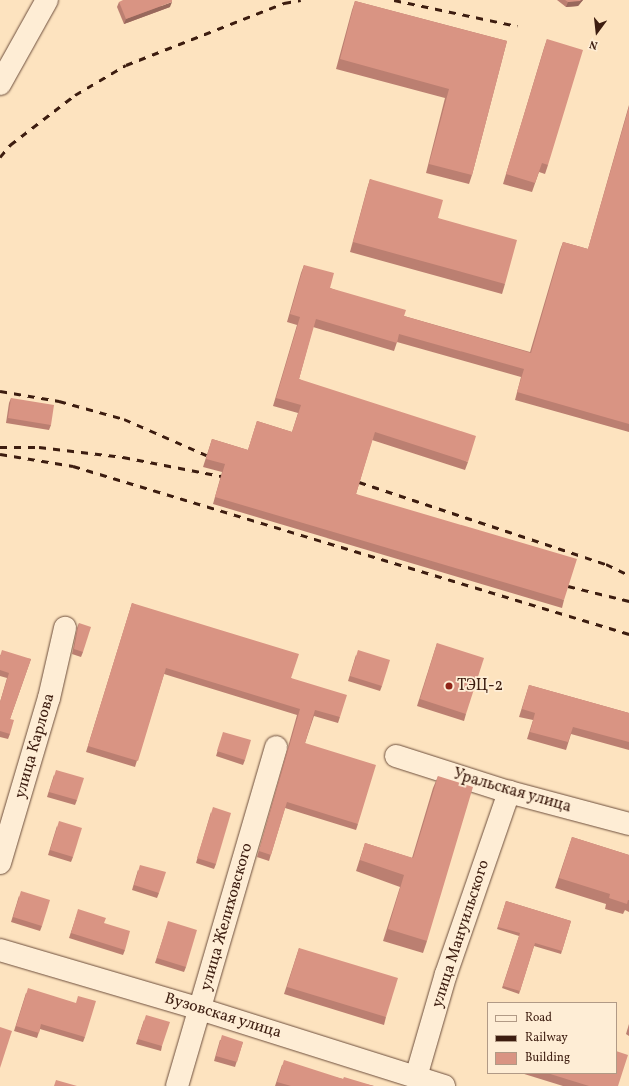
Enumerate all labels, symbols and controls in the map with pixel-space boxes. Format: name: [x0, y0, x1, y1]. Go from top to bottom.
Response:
north arrow: [577, 12, 617, 52]
text: N: [588, 36, 600, 52]
place label: ТЭЦ-2: [457, 676, 503, 696]
marker: ТЭЦ-2: [444, 681, 454, 691]
street label: улица Карлова: [11, 691, 59, 801]
street label: Уральская улица: [450, 765, 574, 817]
street label: улица Желиховского: [197, 841, 257, 993]
street label: улица Мануильского: [428, 858, 494, 1010]
street label: Вузовская улица: [162, 989, 284, 1043]
legend: [487, 1002, 617, 1074]
text: Road: [525, 1010, 552, 1026]
text: Railway: [525, 1030, 568, 1046]
text: Building: [525, 1050, 570, 1066]

